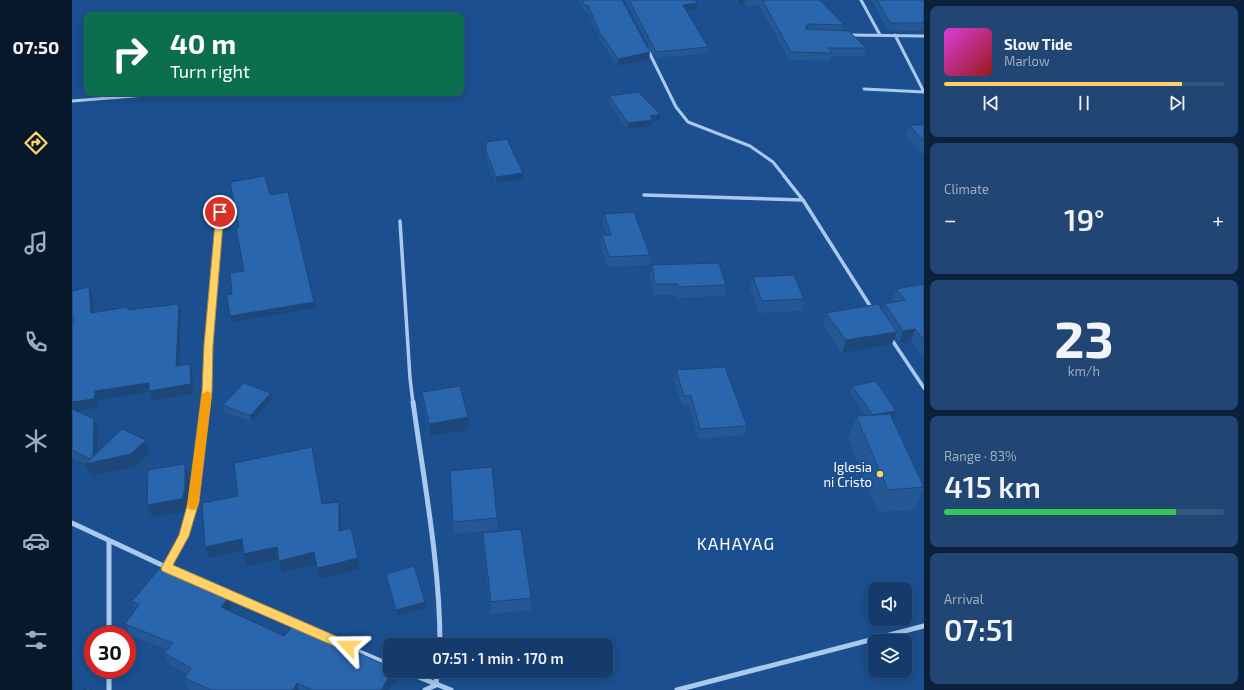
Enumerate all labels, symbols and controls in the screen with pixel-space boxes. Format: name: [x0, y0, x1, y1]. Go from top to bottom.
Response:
text: 40 m: [170, 26, 236, 60]
icon: right: [104, 28, 156, 80]
text: Slow Tide: [1004, 35, 1072, 53]
text: 07:50: [13, 36, 59, 58]
text: Marlow: [1004, 53, 1050, 69]
text: Turn right: [170, 60, 250, 82]
icon: previous: [980, 92, 1002, 114]
icon: pause: [1073, 92, 1095, 114]
icon: next: [1166, 92, 1188, 114]
icon: directions: [22, 129, 50, 157]
text: Climate: [944, 181, 989, 197]
pin: [203, 195, 237, 229]
icon: arrive: [209, 201, 231, 223]
text: 19°: [1064, 201, 1105, 237]
text: −: [944, 206, 957, 232]
text: +: [1212, 206, 1224, 232]
icon: music: [22, 229, 50, 257]
text: 23: [1054, 306, 1114, 368]
icon: phone: [22, 328, 50, 356]
text: km/h: [1068, 363, 1100, 379]
icon: climate: [22, 427, 50, 455]
text: Range · 83%: [944, 448, 1017, 464]
place label: Iglesia ni Cristo: [824, 459, 872, 490]
text: 415 km: [944, 468, 1041, 504]
marker: Iglesia ni Cristo: [875, 469, 885, 479]
icon: car: [22, 527, 50, 555]
district label: KAHAYAG: [697, 533, 775, 553]
map controls: [868, 582, 912, 678]
button: sound: [868, 582, 912, 626]
text: Arrival: [944, 591, 984, 607]
text: 07:51: [944, 611, 1015, 647]
position arrow: [327, 625, 369, 667]
icon: filters: [22, 626, 50, 654]
speed limit sign: 30: [84, 626, 136, 678]
button: layers: [868, 634, 912, 678]
text: 07:51 · 1 min · 170 m: [432, 649, 564, 667]

